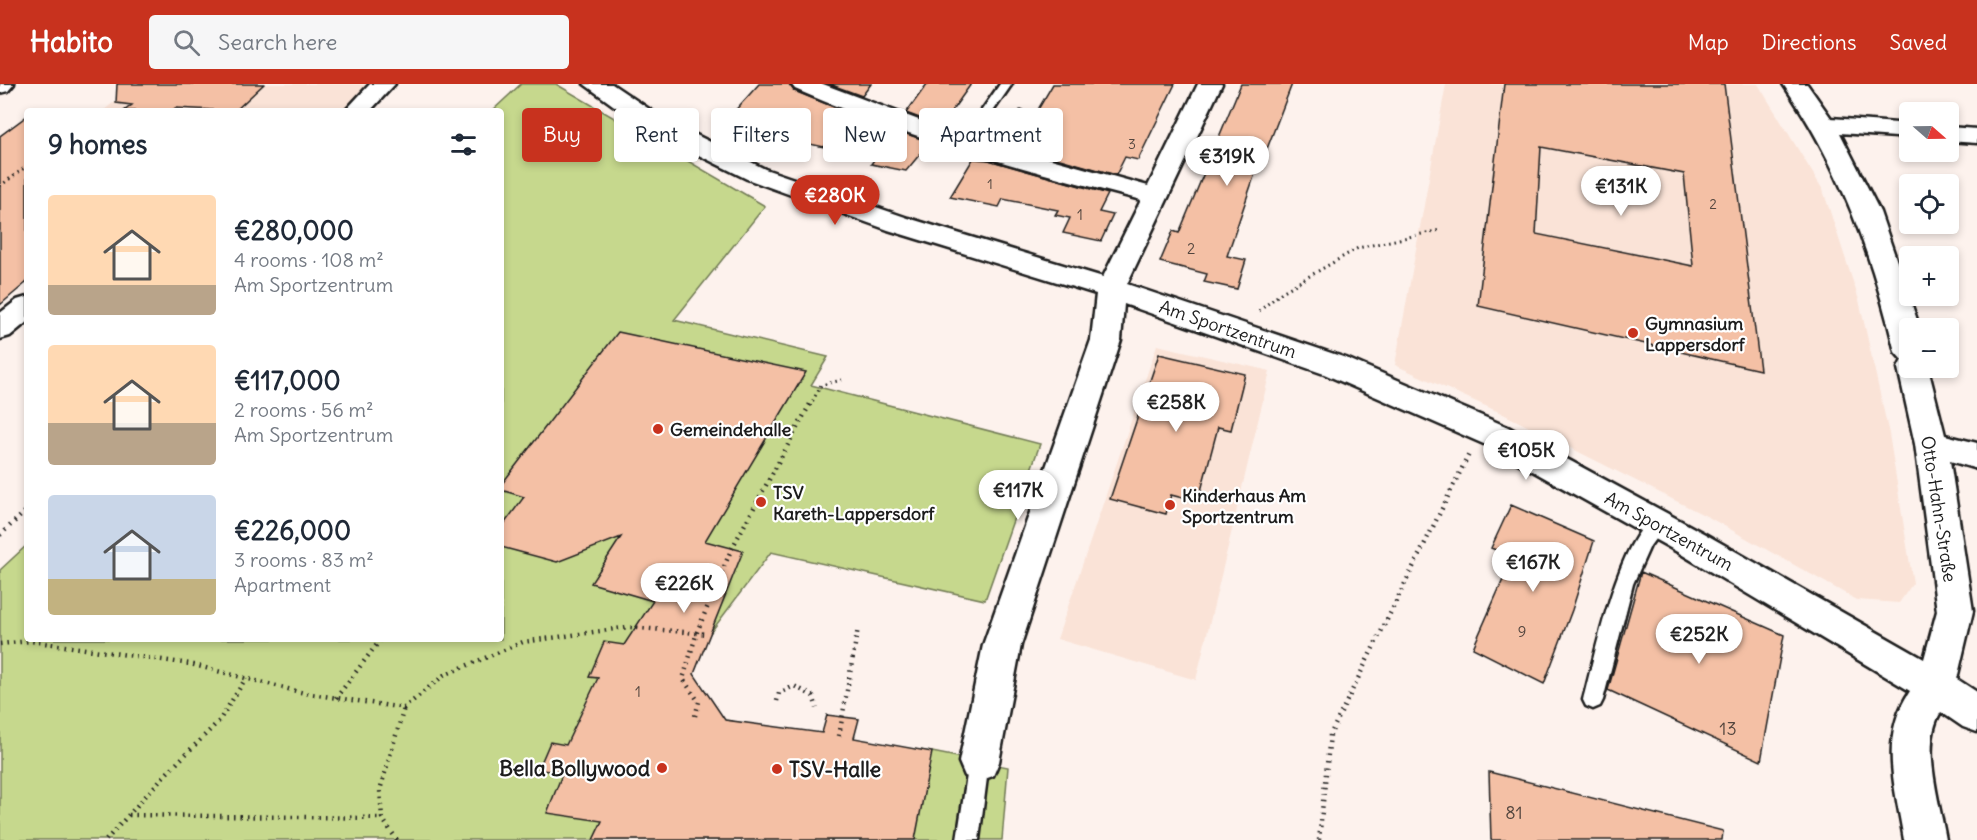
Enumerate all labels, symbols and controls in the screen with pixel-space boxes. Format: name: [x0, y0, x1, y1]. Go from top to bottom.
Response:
search box: [149, 15, 569, 69]
text: Habito: [30, 24, 113, 60]
icon: search: [170, 26, 203, 59]
text: Search here: [218, 28, 337, 56]
text: Map: [1688, 29, 1729, 56]
text: Directions: [1762, 29, 1856, 56]
text: Saved: [1889, 29, 1947, 56]
north arrow: [1899, 102, 1959, 162]
map controls: [1899, 102, 1959, 378]
chip: Buy: [522, 108, 602, 162]
chip: Rent: [614, 108, 699, 162]
chip: Filters: [711, 108, 811, 162]
chip: New: [823, 108, 907, 162]
chip: Apartment: [919, 108, 1063, 162]
text: 9 homes: [48, 128, 147, 161]
icon: filters: [447, 128, 480, 161]
house number: 3: [1128, 135, 1136, 153]
pin: €319K: [1185, 136, 1269, 187]
text: €319K: [1199, 143, 1255, 168]
pin: €131K: [1579, 166, 1663, 217]
text: €131K: [1595, 173, 1647, 198]
button: locate: [1899, 174, 1959, 234]
pin: €280K: [793, 175, 877, 226]
house number: 1: [987, 175, 993, 193]
text: €280K: [805, 182, 865, 207]
house number: 2: [1709, 195, 1717, 213]
house number: 1: [1077, 205, 1083, 224]
text: €280,000: [234, 214, 354, 247]
icon: home: [96, 219, 168, 291]
house number: 2: [1187, 239, 1195, 258]
button: +: [1899, 246, 1959, 306]
text: 4 rooms · 108 m²: [234, 247, 384, 272]
text: Am Sportzentrum: [234, 272, 393, 297]
street label: Am Sportzentrum: [1156, 295, 1300, 363]
place label: Gymnasium Lappersdorf: [1645, 312, 1746, 356]
button: −: [1899, 318, 1959, 378]
marker: Gymnasium Lappersdorf: [1626, 326, 1640, 340]
text: €117,000: [234, 364, 341, 397]
icon: home: [96, 369, 168, 441]
pin: €258K: [1134, 382, 1218, 433]
text: €258K: [1146, 389, 1206, 414]
text: 2 rooms · 56 m²: [234, 397, 374, 422]
place label: Gemeindehalle: [670, 418, 792, 441]
text: Am Sportzentrum: [234, 422, 393, 447]
marker: Gemeindehalle: [651, 422, 665, 436]
pin: €105K: [1484, 430, 1568, 481]
street label: Otto-Hahn-Straße: [1916, 434, 1962, 584]
text: €105K: [1497, 437, 1555, 462]
pin: €117K: [976, 470, 1060, 521]
text: €117K: [993, 477, 1043, 502]
place label: TSV Kareth-Lappersdorf: [773, 481, 936, 525]
place label: Kinderhaus Am Sportzentrum: [1182, 484, 1306, 528]
street label: Am Sportzentrum: [1601, 486, 1737, 576]
marker: TSV Kareth-Lappersdorf: [754, 495, 768, 509]
marker: Kinderhaus Am Sportzentrum: [1163, 498, 1177, 512]
text: €226,000: [234, 514, 351, 547]
icon: home: [96, 519, 168, 591]
pin: €167K: [1491, 542, 1575, 593]
text: 3 rooms · 83 m²: [234, 547, 374, 572]
text: €167K: [1506, 549, 1560, 574]
pin: €226K: [642, 563, 726, 614]
text: €226K: [655, 570, 713, 595]
text: Apartment: [234, 572, 331, 597]
pin: €252K: [1657, 614, 1741, 665]
text: €252K: [1670, 621, 1728, 646]
house number: 9: [1518, 622, 1526, 641]
house number: 1: [635, 682, 641, 701]
house number: 13: [1719, 717, 1737, 740]
place label: Bella Bollywood: [499, 755, 651, 782]
place label: TSV-Halle: [789, 756, 881, 783]
marker: Bella Bollywood: [655, 761, 669, 775]
marker: TSV-Halle: [770, 762, 784, 776]
house number: 81: [1505, 801, 1523, 824]

